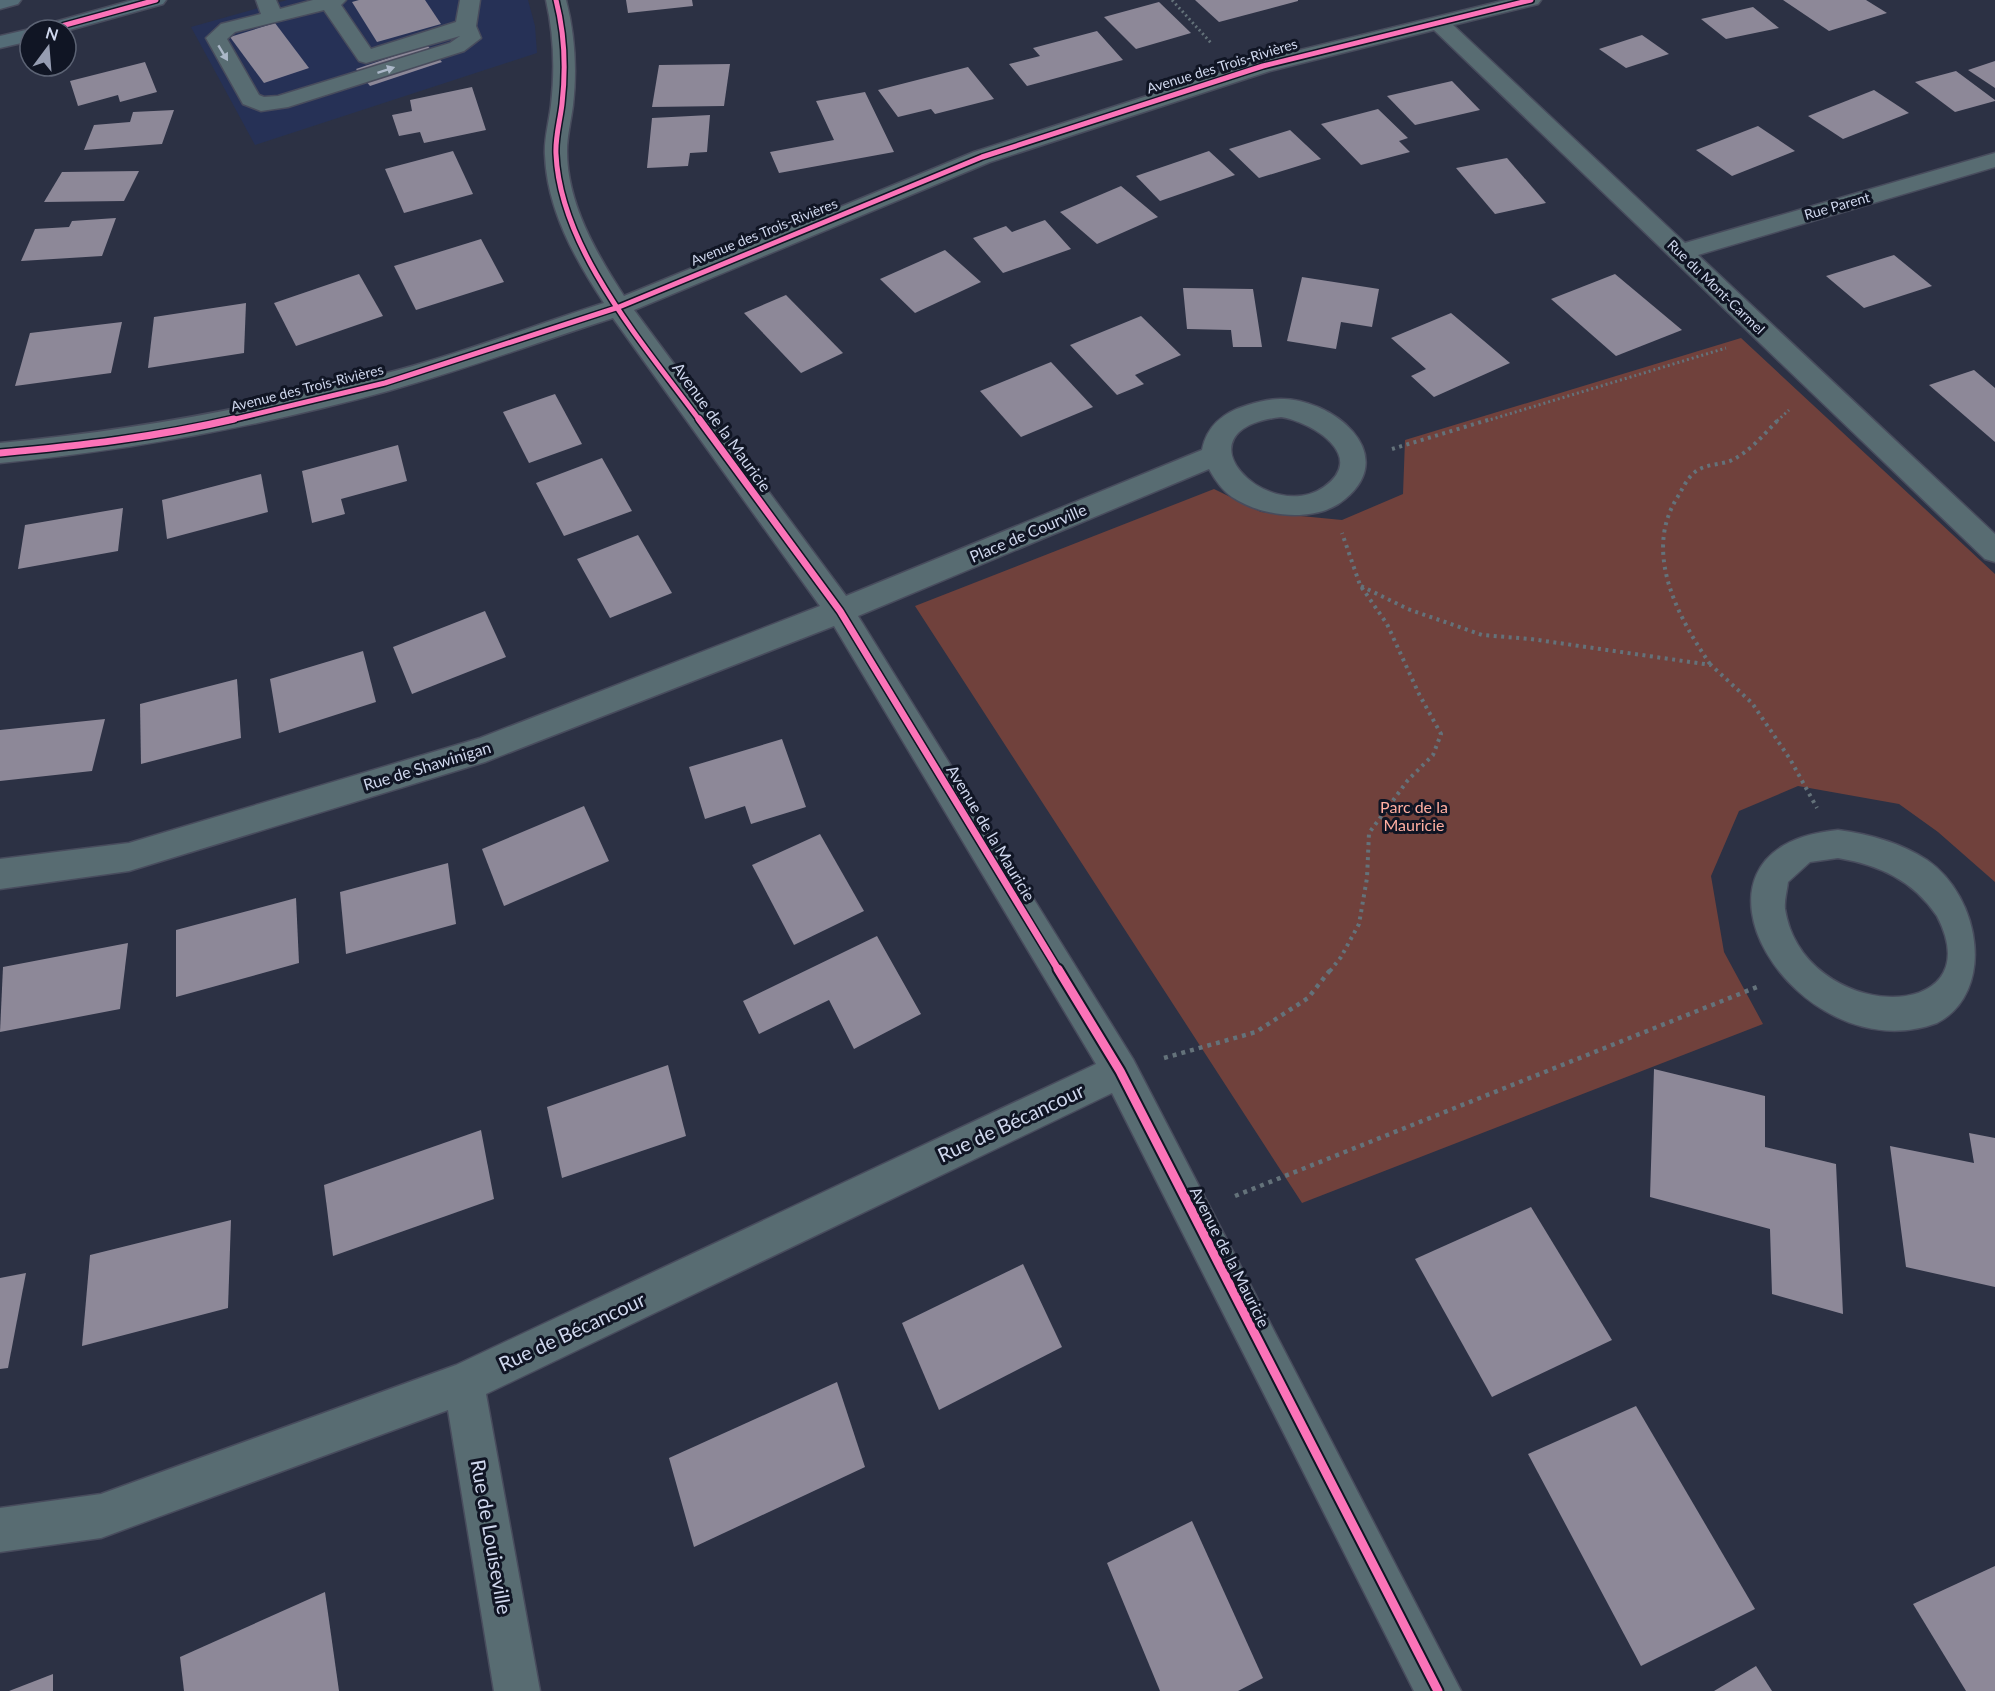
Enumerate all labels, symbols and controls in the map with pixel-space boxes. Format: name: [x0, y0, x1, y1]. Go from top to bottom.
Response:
north arrow: [18, 18, 78, 78]
text: N: [44, 22, 61, 44]
street label: Avenue des Trois-Rivières: [1144, 34, 1299, 97]
one-way arrow: [218, 45, 228, 62]
one-way arrow: [377, 65, 395, 74]
street label: Rue Parent: [1802, 188, 1872, 223]
street label: Avenue des Trois-Rivières: [688, 194, 840, 269]
street label: Rue du Mont-Carmel: [1664, 236, 1769, 337]
street label: Avenue de la Mauricie: [669, 358, 776, 495]
street label: Avenue des Trois-Rivières: [229, 360, 385, 415]
street label: Place de Courville: [966, 499, 1089, 566]
street label: Rue de Shawinigan: [361, 737, 493, 794]
street label: Avenue de la Mauricie: [943, 761, 1040, 904]
park label: Parc de la Mauricie: [1380, 797, 1448, 834]
street label: Rue de Bécancour: [933, 1077, 1088, 1167]
street label: Avenue de la Mauricie: [1187, 1183, 1274, 1330]
street label: Rue de Bécancour: [494, 1286, 649, 1376]
street label: Rue de Louiseville: [467, 1458, 517, 1616]

